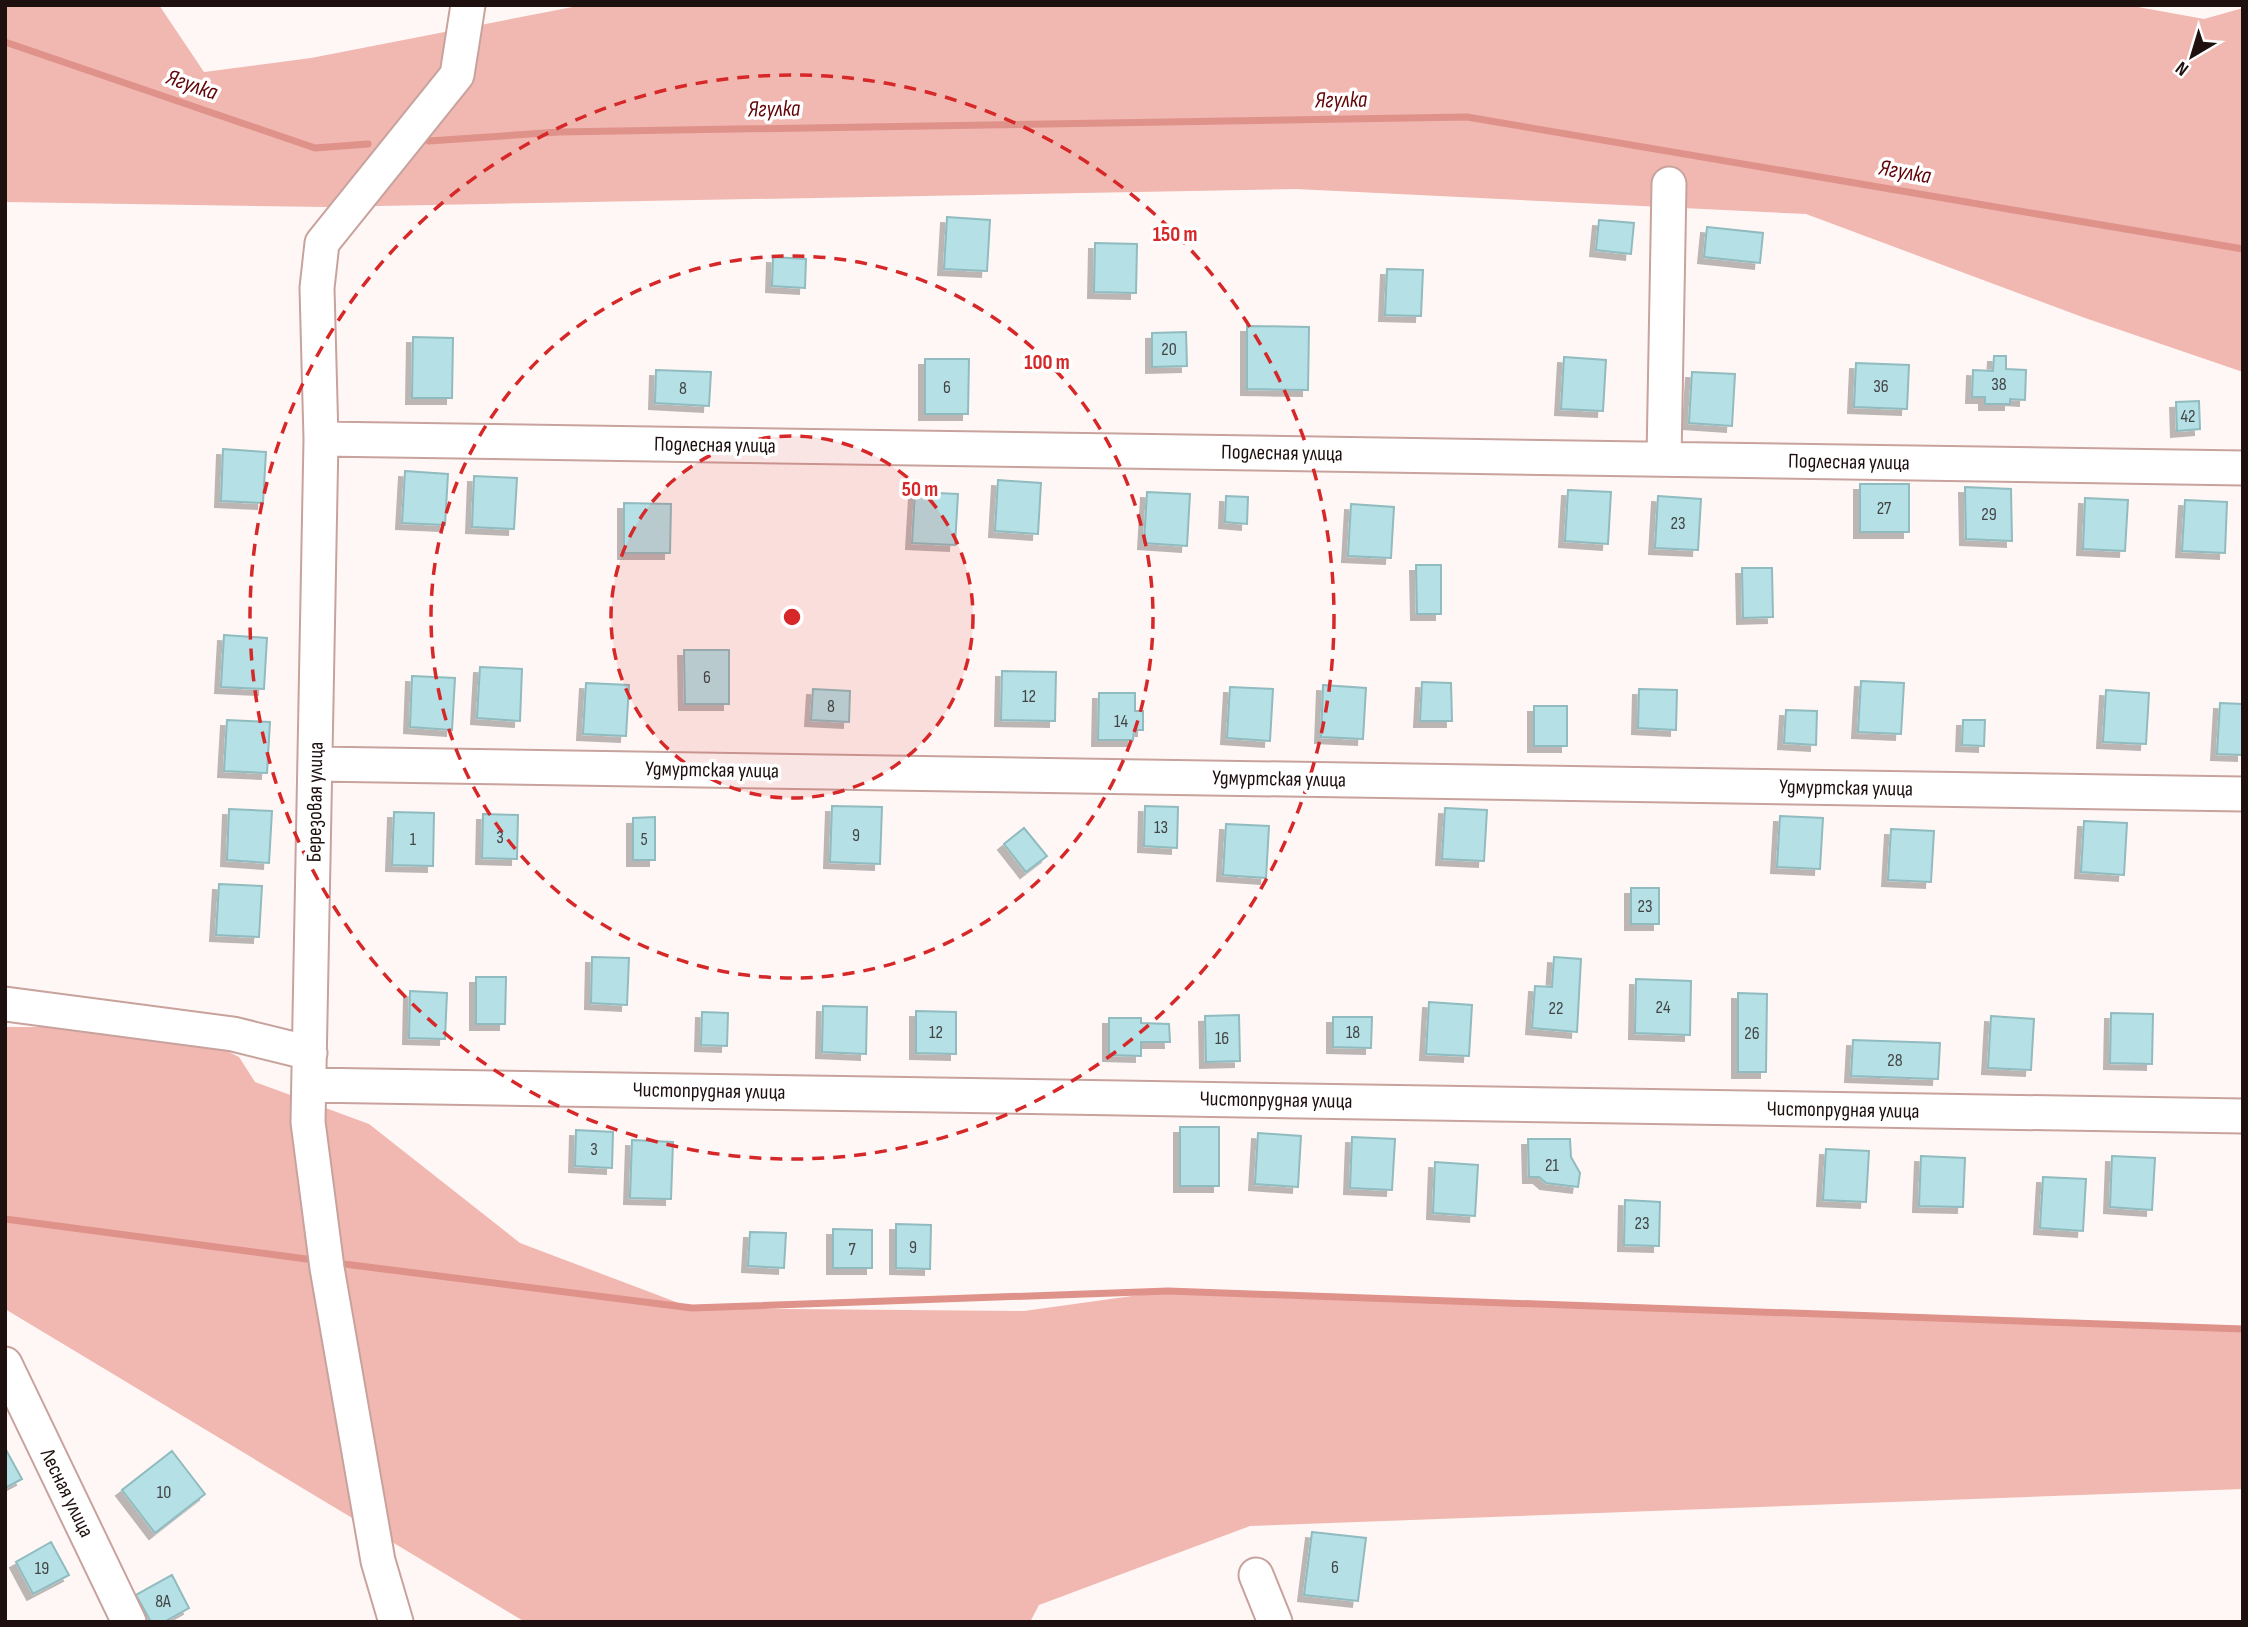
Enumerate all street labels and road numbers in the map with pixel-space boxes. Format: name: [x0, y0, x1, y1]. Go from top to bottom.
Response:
street label: Подлесная улица: [654, 431, 776, 459]
street label: Подлесная улица: [1221, 439, 1343, 467]
street label: Подлесная улица: [1788, 448, 1910, 476]
street label: Березовая улица: [301, 742, 329, 862]
street label: Удмуртская улица: [645, 756, 779, 784]
street label: Удмуртская улица: [1212, 765, 1346, 793]
street label: Удмуртская улица: [1779, 774, 1913, 802]
street label: Чистопрудная улица: [632, 1077, 786, 1105]
street label: Чистопрудная улица: [1199, 1086, 1353, 1114]
street label: Чистопрудная улица: [1766, 1096, 1920, 1124]
street label: Лесная улица: [34, 1444, 99, 1541]

